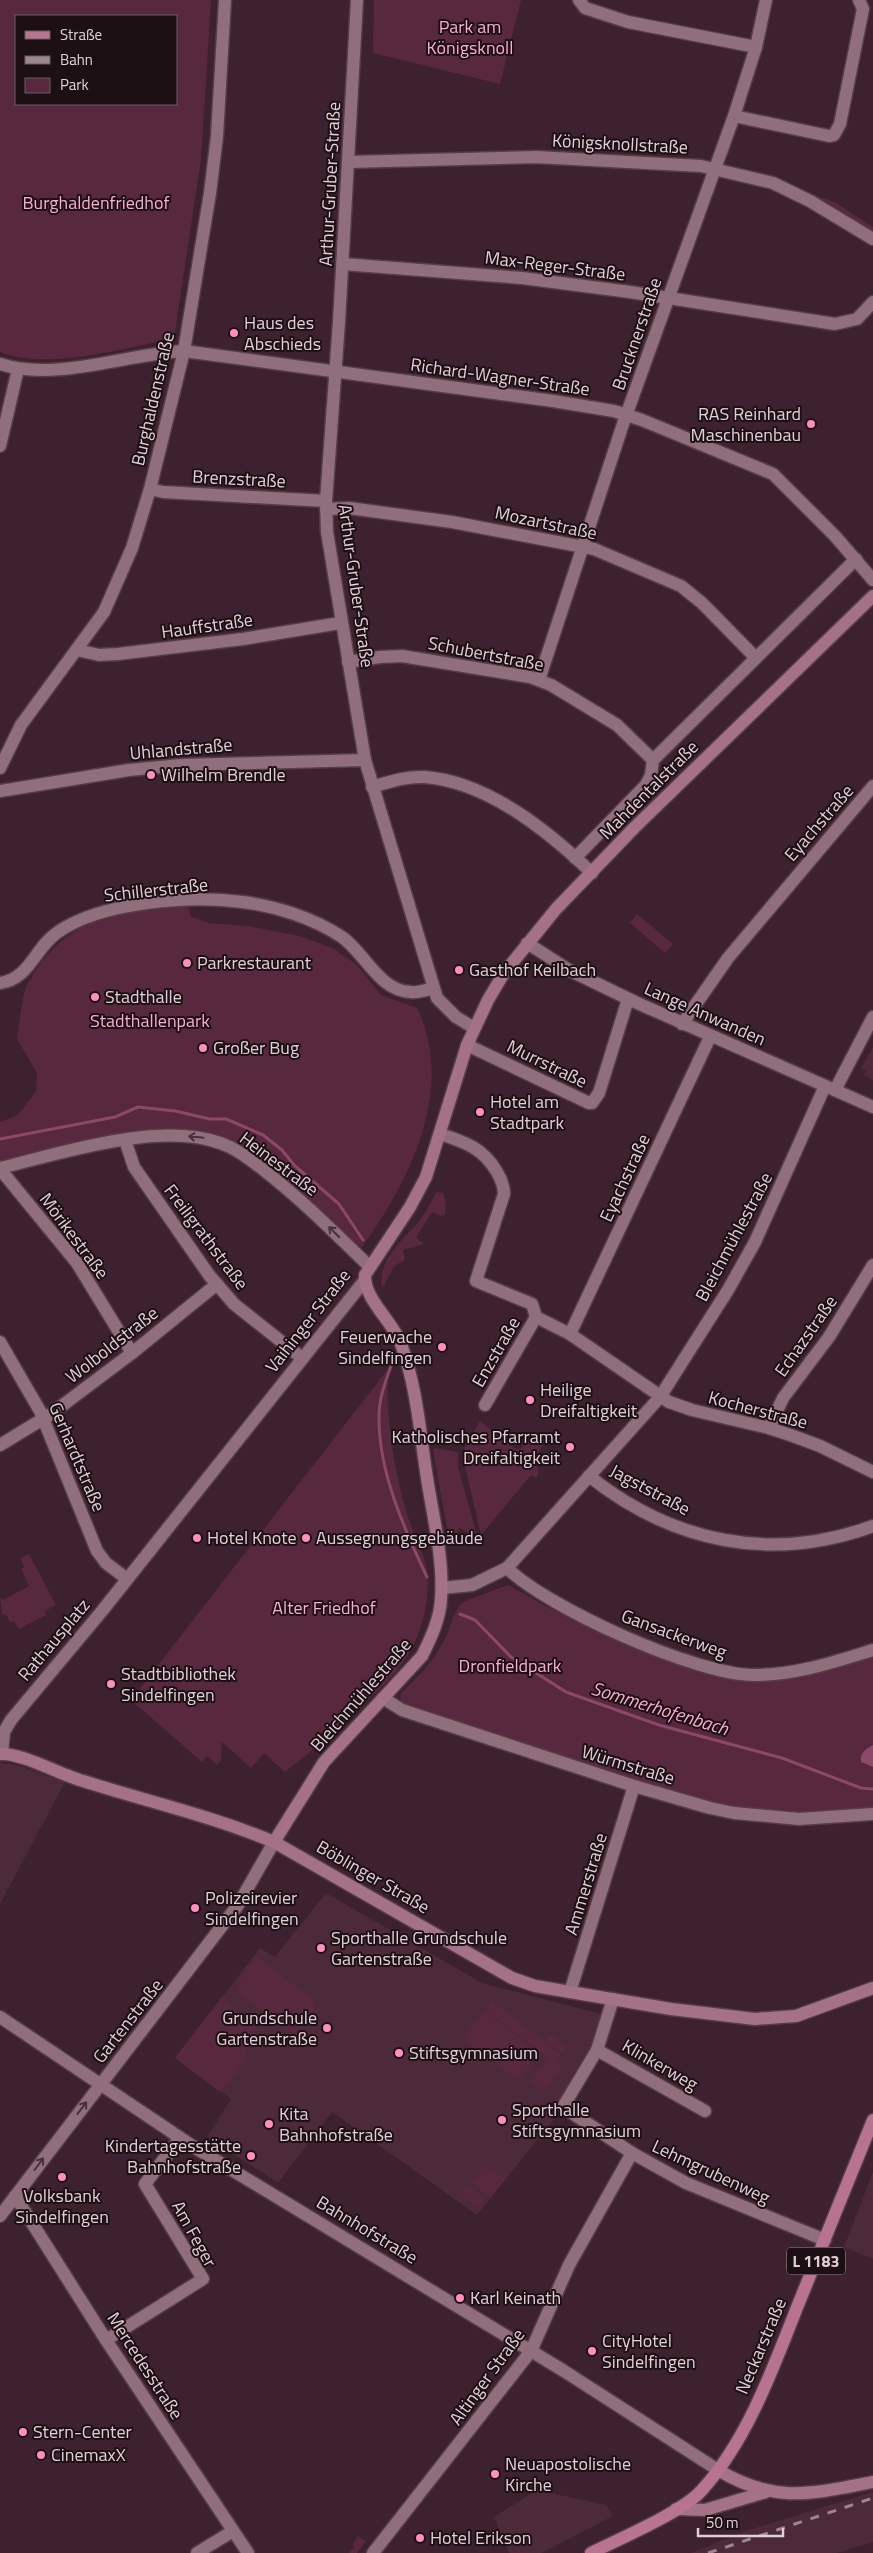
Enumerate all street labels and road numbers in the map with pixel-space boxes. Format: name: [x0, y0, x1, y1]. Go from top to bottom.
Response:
street label: Arthur-Gruber-Straße: [312, 101, 347, 267]
street label: Königsknollstraße: [551, 126, 689, 161]
street label: Max-Reger-Straße: [483, 243, 627, 288]
street label: Brucknerstraße: [605, 274, 668, 394]
street label: Burghaldenstraße: [124, 329, 181, 468]
street label: Richard-Wagner-Straße: [409, 351, 591, 402]
street label: Brenzstraße: [192, 463, 286, 494]
street label: Mozartstraße: [493, 499, 600, 546]
street label: Arthur-Gruber-Straße: [332, 503, 381, 669]
street label: Hauffstraße: [159, 606, 254, 645]
street label: Schubertstraße: [426, 629, 546, 678]
street label: Uhlandstraße: [128, 731, 233, 766]
street label: Mahdentalstraße: [593, 734, 704, 845]
street label: Eyachstraße: [778, 778, 860, 867]
street label: Schillerstraße: [103, 871, 209, 908]
street label: Lange Anwanden: [640, 975, 770, 1052]
street label: Murrstraße: [502, 1032, 592, 1095]
street label: Heinestraße: [234, 1125, 325, 1202]
street label: Eyachstraße: [592, 1129, 657, 1226]
street label: Bleichmühlestraße: [688, 1167, 779, 1306]
street label: Freiligrathstraße: [158, 1178, 255, 1295]
street label: Mörikestraße: [33, 1187, 116, 1284]
street label: Vaihinger Straße: [258, 1263, 357, 1378]
street label: Echazstraße: [768, 1290, 844, 1382]
street label: Wolboldstraße: [60, 1300, 164, 1389]
street label: Enzstraße: [465, 1312, 527, 1392]
street label: Kocherstraße: [706, 1383, 811, 1436]
street label: Gerhardtstraße: [42, 1398, 113, 1516]
street label: Jagststraße: [605, 1457, 695, 1522]
street label: Rathausplatz: [11, 1593, 96, 1687]
street label: Gansackerweg: [618, 1602, 731, 1665]
street label: Bleichmühlestraße: [304, 1632, 418, 1757]
street label: Würmstraße: [578, 1738, 678, 1791]
street label: Ammerstraße: [557, 1829, 614, 1938]
street label: Böblinger Straße: [312, 1833, 435, 1920]
street label: Gartenstraße: [86, 1973, 169, 2069]
street label: Klinkerweg: [617, 2032, 703, 2097]
street label: Lehmgrubenweg: [648, 2132, 775, 2211]
street label: Bahnhofstraße: [311, 2189, 423, 2270]
street label: Am Feger: [165, 2195, 224, 2272]
road number: L 1183: [787, 2248, 845, 2274]
street label: Neckarstraße: [728, 2293, 793, 2398]
street label: Mercedesstraße: [101, 2307, 190, 2425]
street label: Altinger Straße: [442, 2323, 531, 2431]

